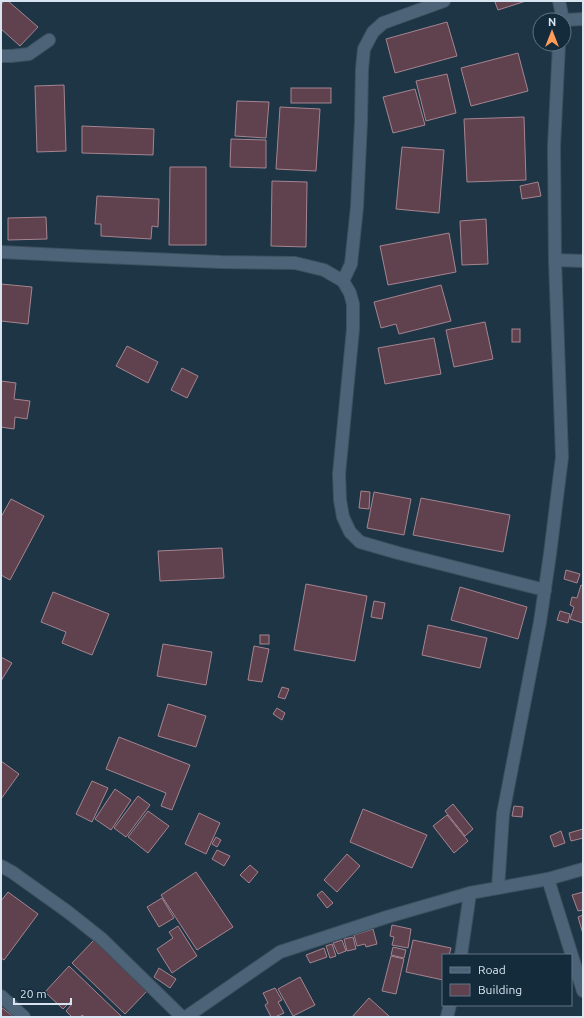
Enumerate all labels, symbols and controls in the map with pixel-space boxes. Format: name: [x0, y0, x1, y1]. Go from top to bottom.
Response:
north arrow: [532, 12, 572, 52]
text: N: [548, 16, 556, 28]
legend: [442, 954, 572, 1006]
text: Road: [478, 963, 506, 976]
scale bar: [14, 980, 71, 1006]
text: Building: [478, 983, 522, 996]
text: 20 m: [20, 987, 47, 1000]

